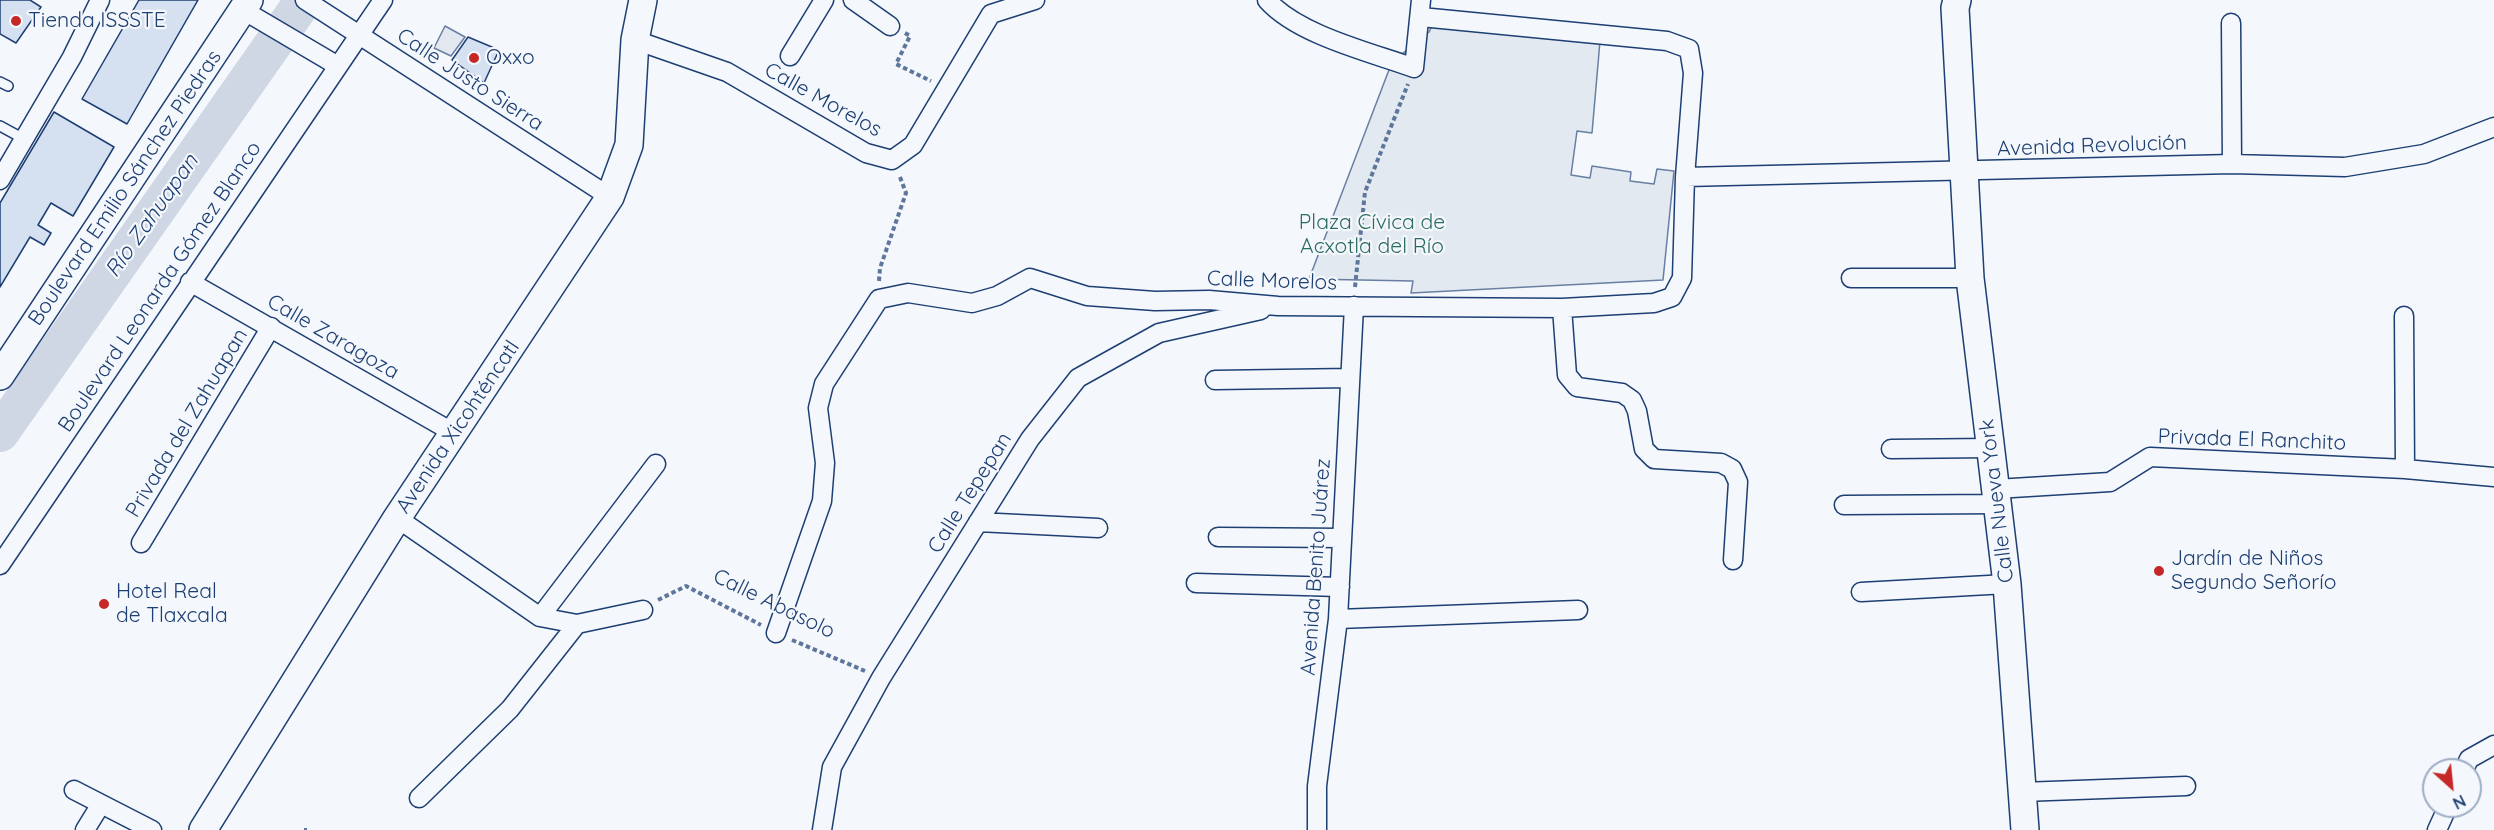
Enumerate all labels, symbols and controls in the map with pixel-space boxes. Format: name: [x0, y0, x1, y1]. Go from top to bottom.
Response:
place label: Tienda ISSSTE: [28, 8, 166, 34]
marker: Tienda ISSSTE: [9, 14, 23, 28]
street label: Calle Justo Sierra: [392, 23, 548, 137]
street label: Boulevard Emilio Sánchez Piedras: [23, 45, 227, 331]
place label: Oxxo: [486, 45, 535, 71]
marker: Oxxo: [467, 51, 481, 65]
street label: Calle Morelos: [760, 57, 886, 143]
street label: Avenida Revolución: [1997, 130, 2187, 162]
street label: Boulevard Leonarda Gómez Blanco: [53, 137, 267, 437]
water label: Río Zahuapan: [100, 149, 204, 283]
park label: Plaza Cívica de Acxotla del Río: [1299, 210, 1445, 260]
street label: Calle Morelos: [1207, 266, 1337, 296]
street label: Calle Zaragoza: [263, 289, 403, 385]
street label: Privada del Zahuapan: [121, 324, 253, 522]
street label: Avenida Xicohténcatl: [391, 336, 525, 518]
street label: Calle Nueva York: [1974, 418, 2020, 584]
street label: Privada El Ranchito: [2157, 424, 2347, 456]
street label: Calle Tepepan: [923, 428, 1017, 558]
street label: Avenida Benito Juárez: [1296, 458, 1336, 676]
place label: Jardín de Niños Segundo Señorío: [2171, 546, 2336, 596]
street label: Calle Abasolo: [709, 564, 839, 644]
marker: Jardín de Niños Segundo Señorío: [2152, 564, 2166, 578]
place label: Hotel Real de Tlaxcala: [116, 579, 228, 629]
marker: Hotel Real de Tlaxcala: [97, 597, 111, 611]
north arrow: [2422, 758, 2482, 818]
text: N: [2449, 791, 2469, 814]

